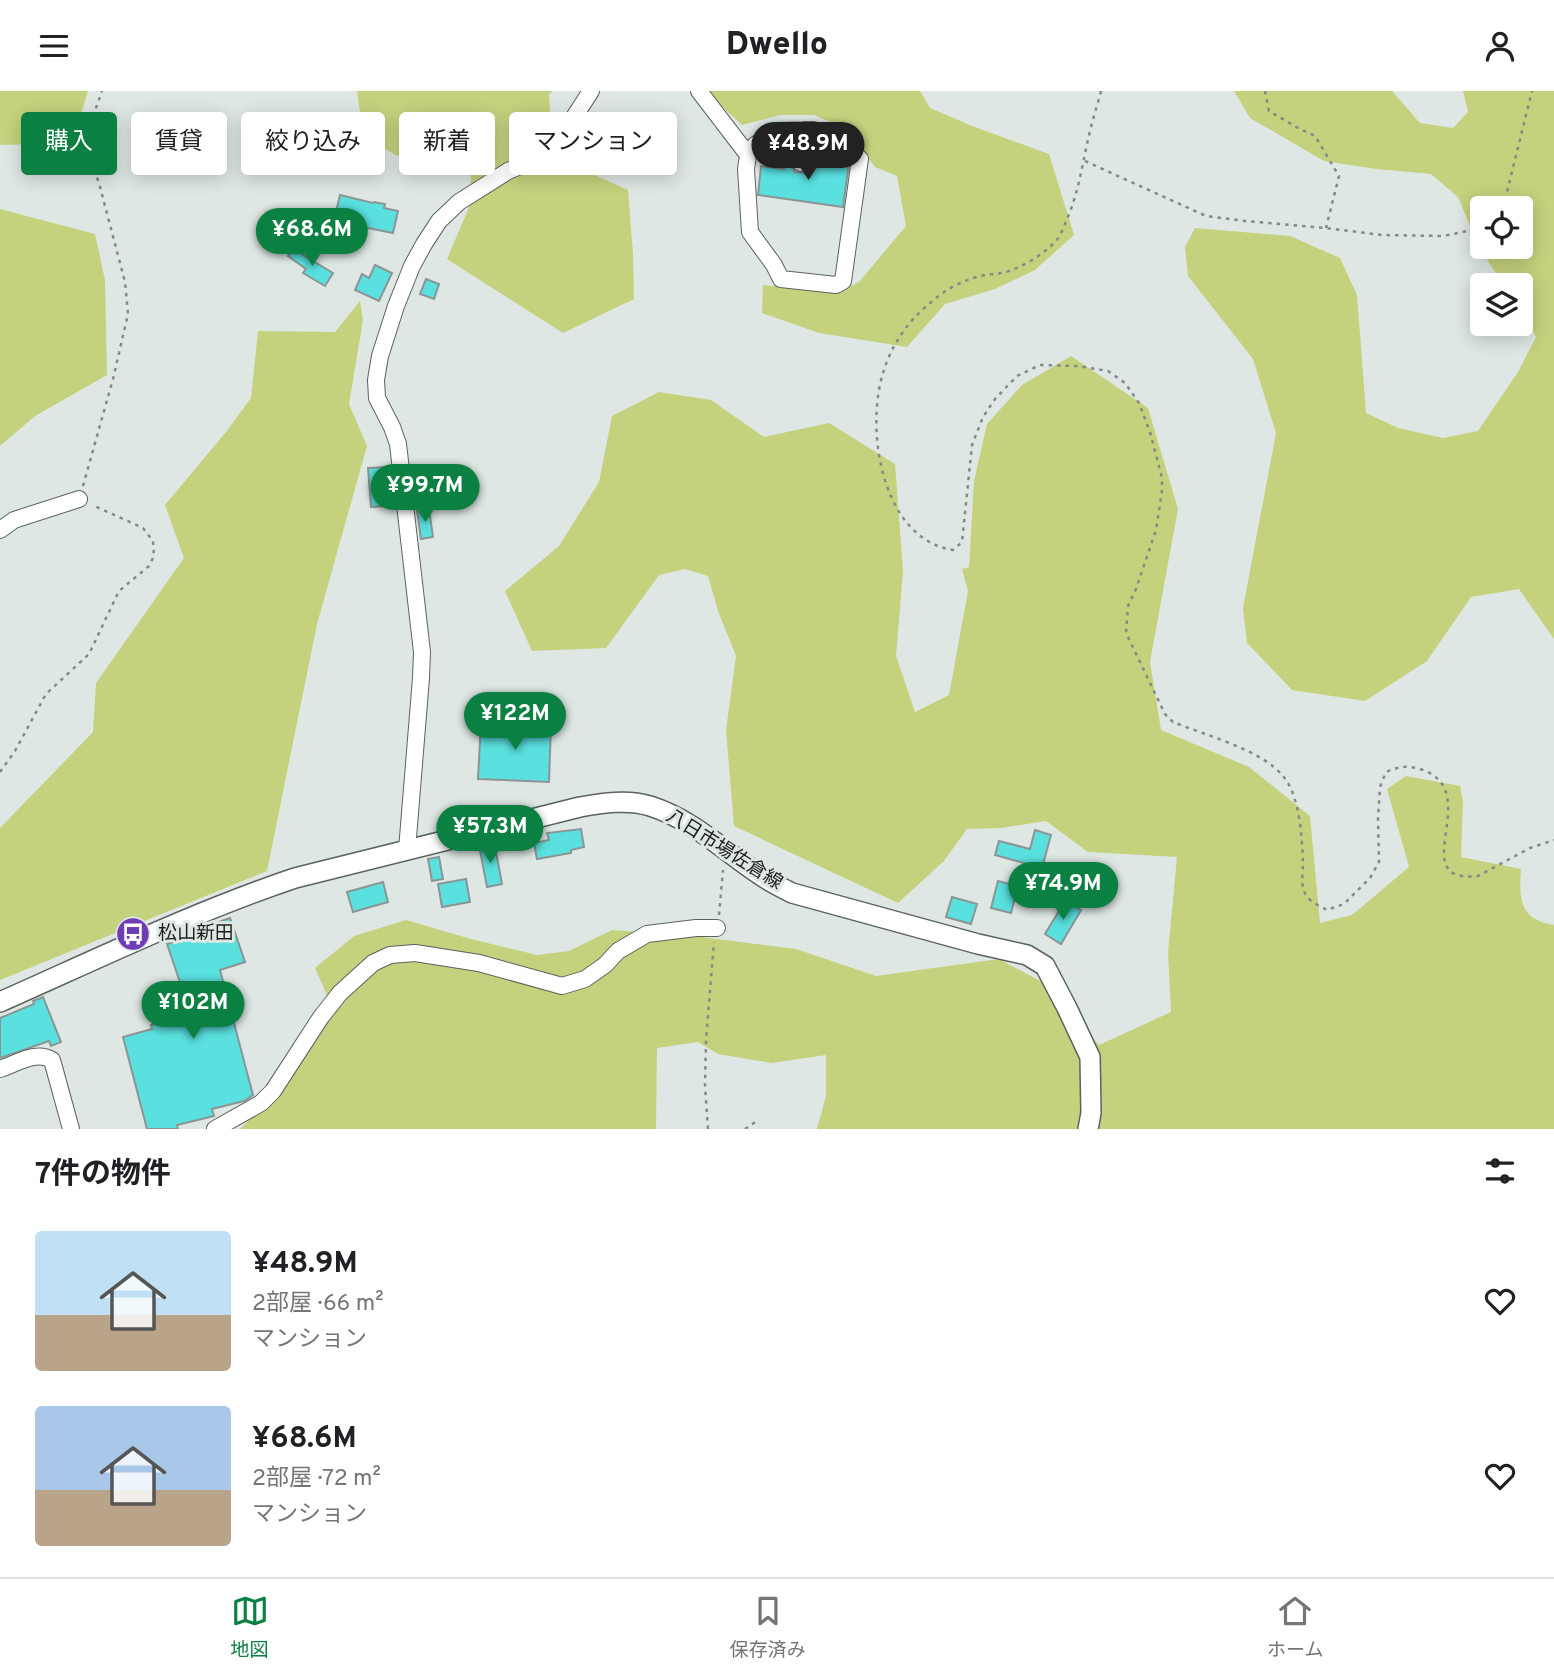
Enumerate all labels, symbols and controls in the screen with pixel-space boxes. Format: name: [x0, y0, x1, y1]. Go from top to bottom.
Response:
text: Dwello: [726, 26, 828, 66]
icon: menu: [35, 27, 73, 65]
icon: person: [1481, 27, 1519, 65]
chip: 購入: [21, 112, 117, 175]
chip: 賃貸: [131, 112, 227, 175]
chip: 絞り込み: [241, 112, 385, 175]
chip: 新着: [399, 112, 495, 175]
chip: マンション: [509, 112, 677, 175]
pin: ¥48.9M: [751, 123, 865, 182]
text: ¥48.9M: [767, 130, 849, 159]
map controls: [1470, 196, 1533, 336]
button: locate: [1470, 196, 1533, 259]
pin: ¥68.6M: [255, 209, 369, 268]
text: ¥68.6M: [272, 216, 352, 245]
button: layers: [1470, 273, 1533, 336]
pin: ¥99.7M: [368, 465, 482, 524]
text: ¥99.7M: [387, 472, 463, 501]
pin: ¥122M: [466, 693, 564, 752]
text: ¥122M: [480, 700, 550, 729]
pin: ¥57.3M: [433, 805, 547, 865]
street label: 八日市場佐倉線: [661, 805, 787, 895]
text: ¥57.3M: [452, 813, 528, 842]
pin: ¥74.9M: [1006, 863, 1120, 922]
text: ¥74.9M: [1024, 870, 1102, 899]
bus stop icon: 松山新田: [114, 915, 152, 953]
place label: 松山新田: [158, 922, 234, 946]
pin: ¥102M: [144, 981, 242, 1041]
text: ¥102M: [158, 989, 228, 1018]
icon: filters: [1481, 1152, 1519, 1190]
text: 7件の物件: [35, 1157, 171, 1194]
text: ¥48.9M: [252, 1246, 358, 1283]
icon: home: [91, 1259, 175, 1343]
icon: heart: [1481, 1282, 1519, 1320]
text: 2部屋 · 66 m²: [252, 1290, 384, 1319]
text: マンション: [252, 1326, 367, 1355]
text: ¥68.6M: [252, 1421, 357, 1458]
icon: home: [91, 1434, 175, 1518]
icon: heart: [1481, 1457, 1519, 1495]
text: 2部屋 · 72 m²: [252, 1465, 381, 1494]
text: マンション: [252, 1501, 367, 1530]
tab: 地図: [231, 1592, 269, 1663]
tab: 保存済み: [730, 1592, 806, 1663]
tab: ホーム: [1267, 1592, 1323, 1663]

